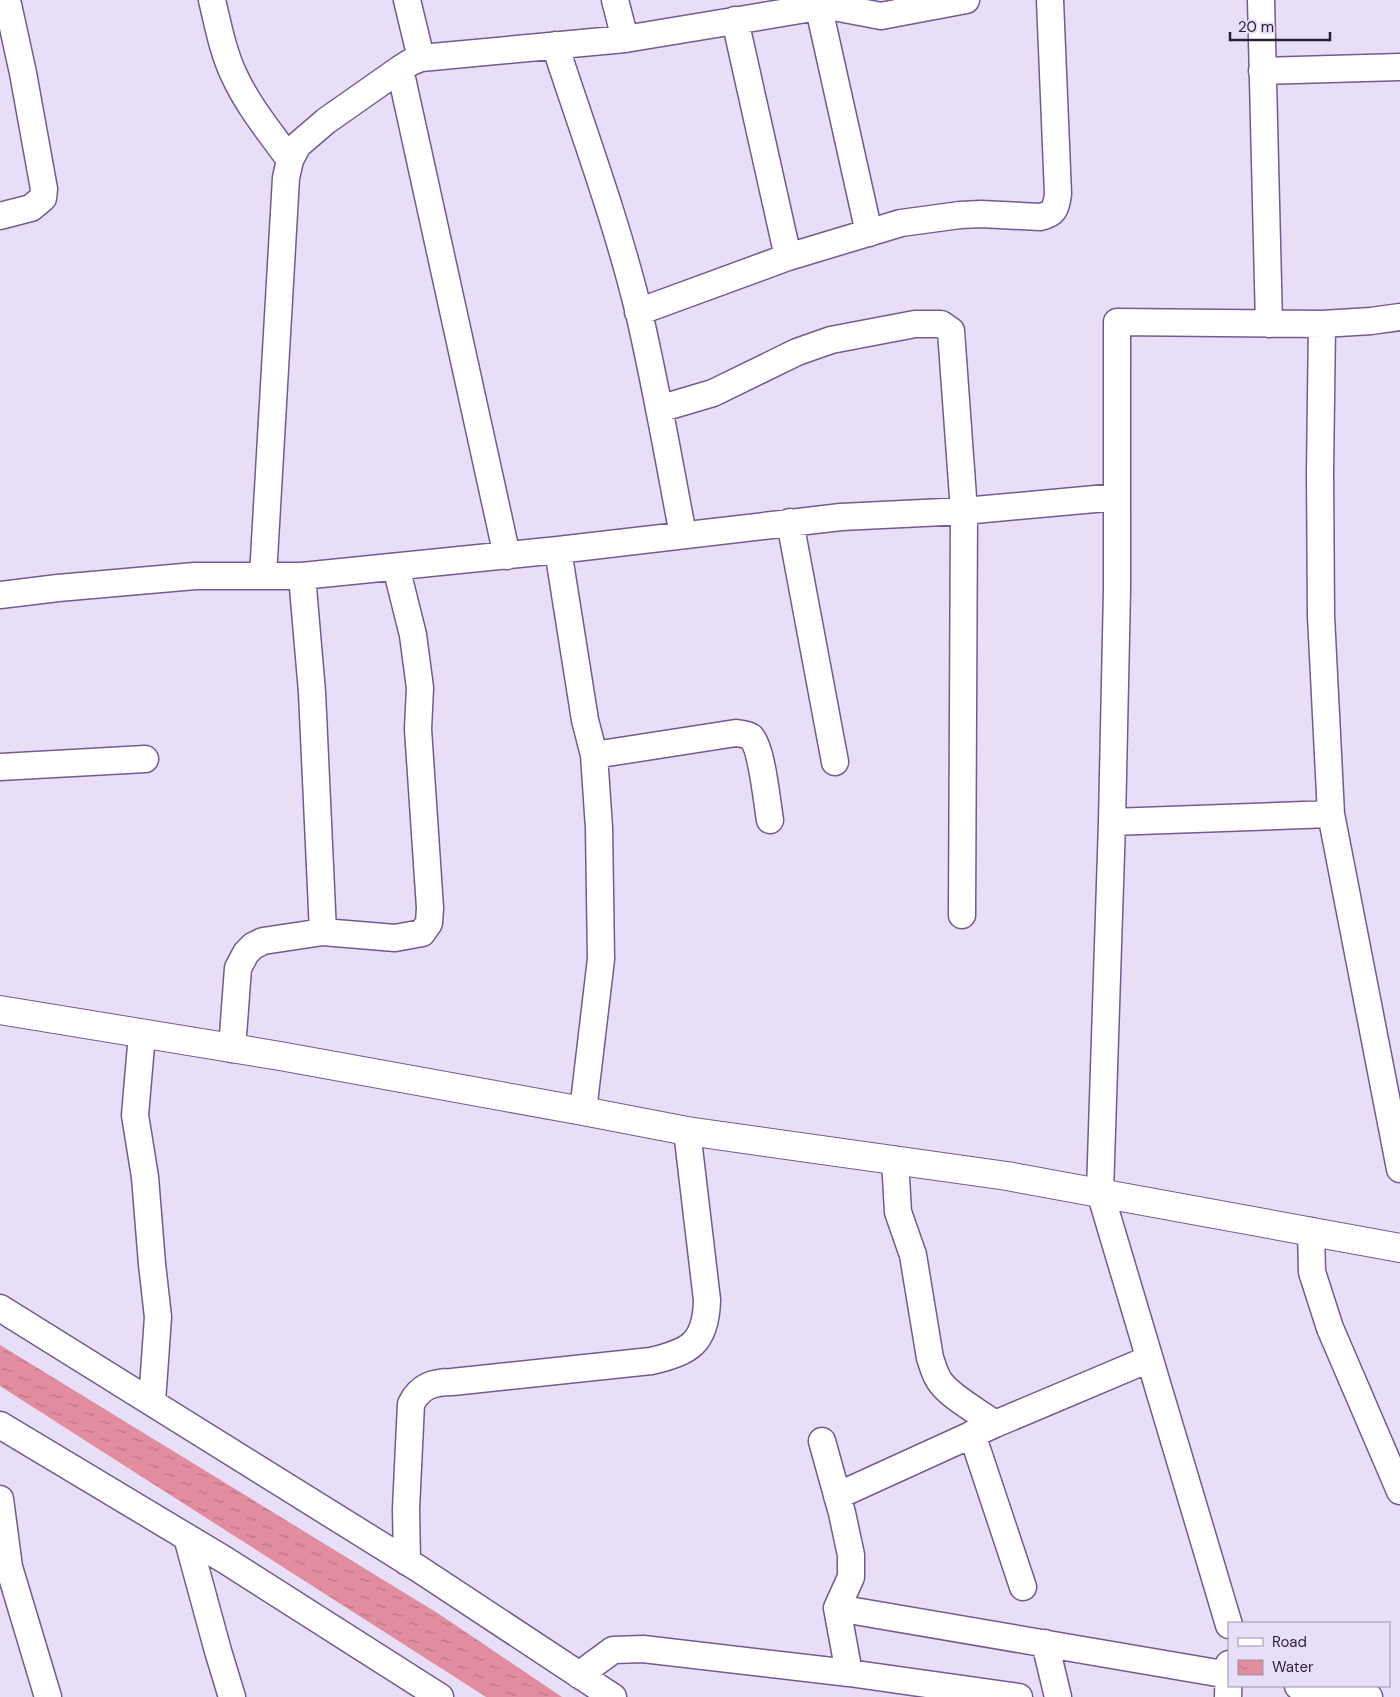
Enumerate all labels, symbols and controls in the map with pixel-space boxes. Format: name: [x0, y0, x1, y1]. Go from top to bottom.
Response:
scale bar: [1230, 10, 1330, 42]
text: 20 m: [1238, 17, 1274, 37]
legend: [1228, 1622, 1390, 1687]
text: Road: [1272, 1632, 1307, 1652]
text: Water: [1272, 1657, 1314, 1677]

